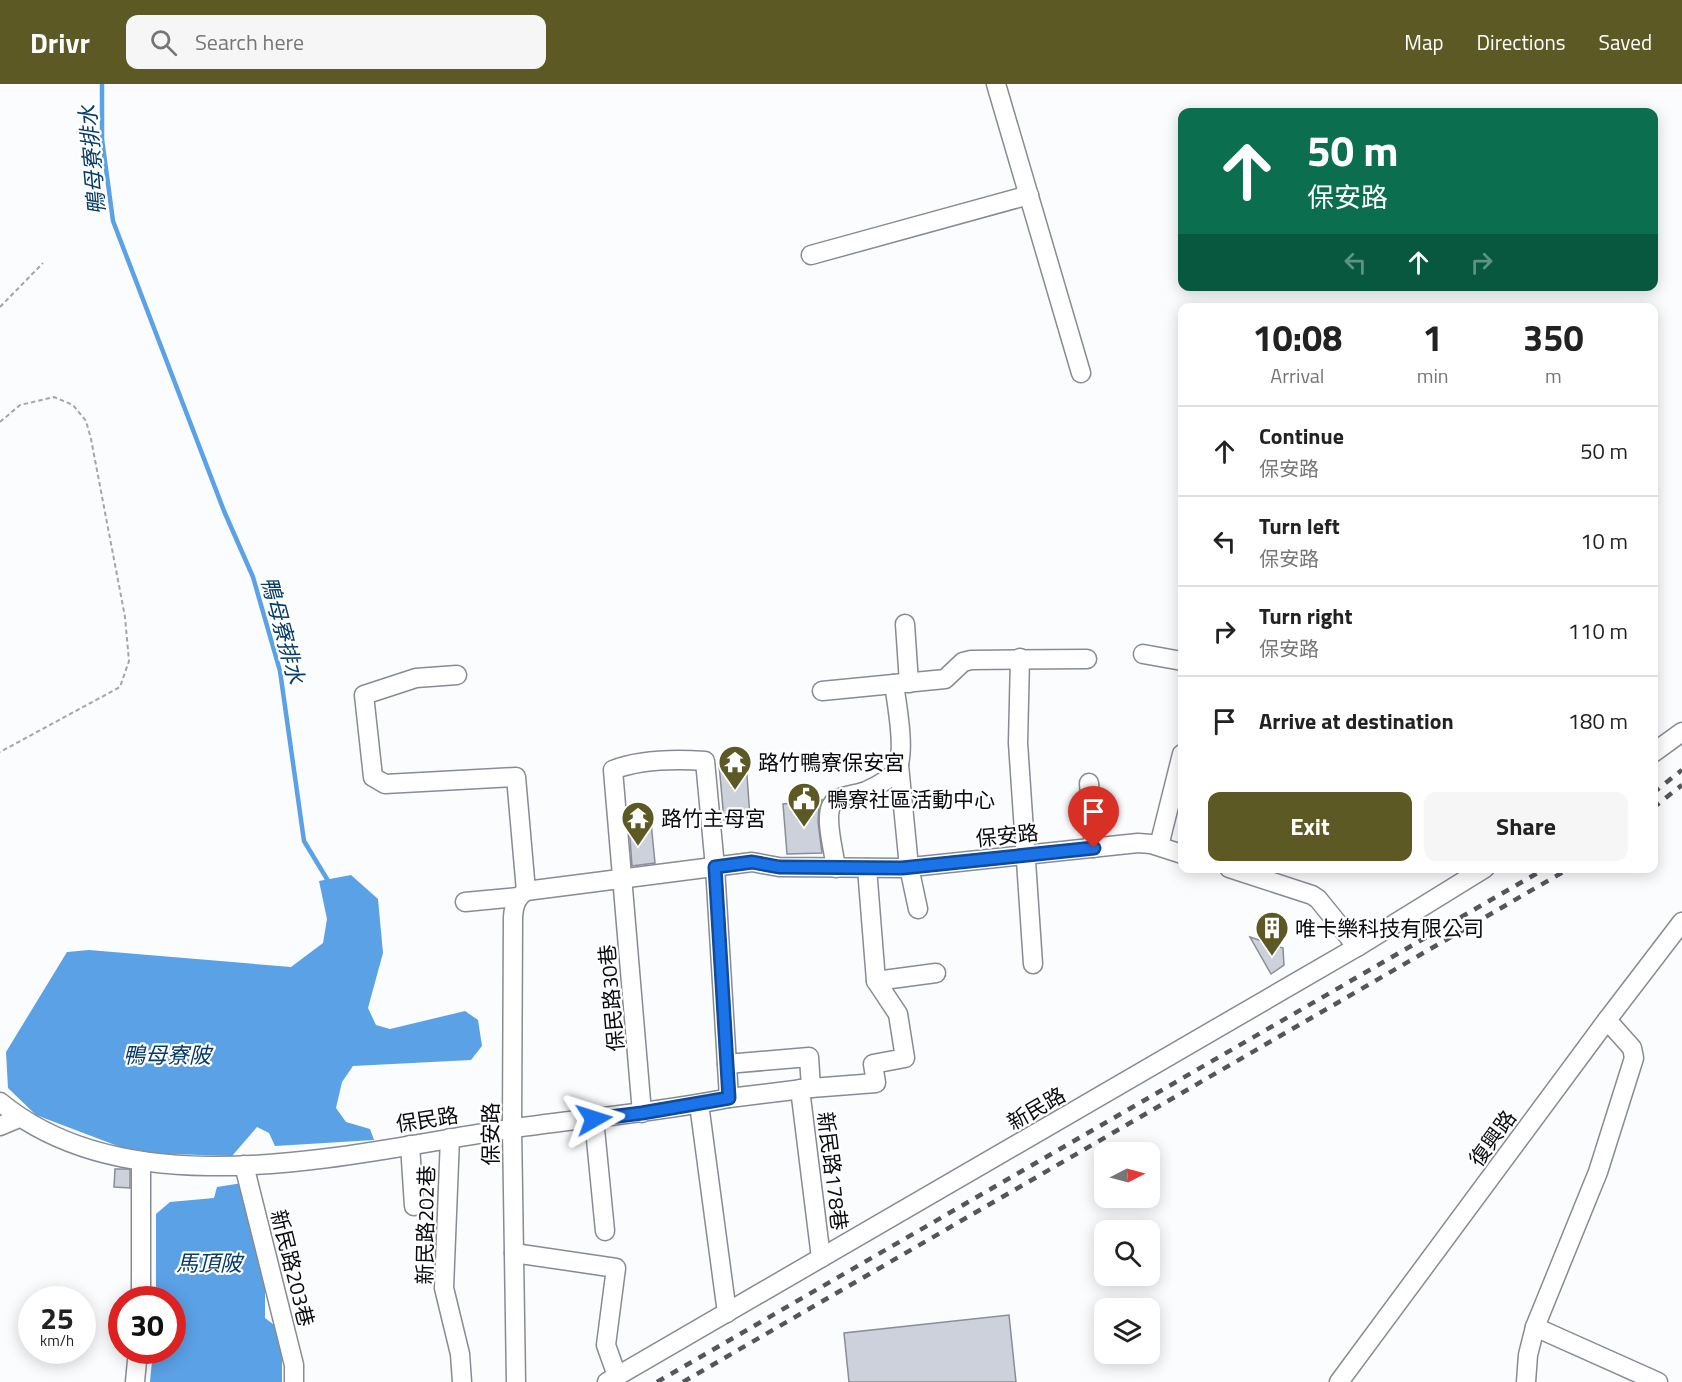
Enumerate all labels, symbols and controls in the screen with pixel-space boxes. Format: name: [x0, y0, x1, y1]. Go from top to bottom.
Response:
search box: [126, 15, 546, 69]
text: Drivr: [30, 21, 90, 64]
text: Search here: [195, 25, 304, 59]
icon: search: [147, 26, 180, 59]
text: Map: [1404, 26, 1444, 58]
text: Directions: [1477, 26, 1566, 58]
text: Saved: [1599, 26, 1652, 58]
water label: 鴨母寮排水: [70, 103, 114, 216]
text: 50 m: [1307, 118, 1399, 182]
icon: ahead: [1208, 132, 1286, 210]
text: 保安路: [1307, 176, 1388, 217]
icon: left: [1339, 246, 1372, 279]
icon: ahead: [1402, 246, 1435, 279]
icon: right: [1465, 246, 1498, 279]
text: 10:08: [1252, 310, 1342, 365]
text: 1: [1423, 310, 1443, 365]
text: 350: [1523, 310, 1584, 365]
text: Arrival: [1270, 360, 1325, 391]
text: min: [1417, 360, 1449, 391]
text: m: [1545, 360, 1562, 391]
text: Continue: [1259, 419, 1344, 453]
text: 50 m: [1580, 434, 1628, 468]
icon: ahead: [1208, 435, 1241, 468]
text: 保安路: [1259, 453, 1319, 484]
text: Turn left: [1259, 509, 1340, 543]
text: 10 m: [1580, 524, 1628, 558]
icon: left: [1208, 525, 1241, 558]
text: 保安路: [1259, 543, 1319, 574]
water label: 鴨母寮排水: [252, 572, 314, 688]
text: Turn right: [1259, 599, 1353, 633]
text: 110 m: [1568, 614, 1628, 648]
icon: right: [1208, 615, 1241, 648]
text: 保安路: [1259, 633, 1319, 664]
text: Arrive at destination: [1259, 704, 1454, 738]
text: 180 m: [1568, 704, 1628, 738]
icon: arrive: [1208, 705, 1241, 738]
temple icon: 路竹鴨寮保安宮: [717, 744, 753, 791]
place label: 路竹鴨寮保安宮: [758, 746, 905, 778]
public building icon: 鴨寮社區活動中心: [786, 781, 822, 828]
place label: 鴨寮社區活動中心: [827, 783, 995, 815]
pin: [1068, 786, 1119, 848]
button: Exit: [1208, 792, 1412, 861]
button: Share: [1424, 792, 1628, 861]
icon: arrive: [1077, 795, 1110, 828]
temple icon: 路竹主母宮: [620, 800, 656, 847]
place label: 路竹主母宮: [661, 802, 766, 834]
street label: 保安路: [974, 816, 1040, 854]
building icon: 唯卡樂科技有限公司: [1254, 910, 1290, 957]
place label: 唯卡樂科技有限公司: [1295, 912, 1484, 944]
street label: 保民路30巷: [590, 943, 632, 1053]
water label: 鴨母寮陂: [123, 1038, 214, 1072]
street label: 新民路: [1001, 1078, 1071, 1138]
position arrow: [562, 1087, 626, 1151]
street label: 保民路: [393, 1098, 461, 1140]
street label: 保安路: [474, 1103, 506, 1166]
street label: 復興路: [1461, 1103, 1523, 1173]
street label: 新民路178巷: [810, 1110, 856, 1232]
north arrow: [1094, 1142, 1160, 1208]
map controls: [1094, 1142, 1160, 1364]
street label: 新民路202巷: [408, 1165, 442, 1285]
street label: 新民路203巷: [263, 1206, 323, 1330]
button: search: [1094, 1220, 1160, 1286]
water label: 馬頂陂: [176, 1246, 245, 1280]
speed limit sign: 30: [108, 1286, 186, 1364]
text: 25: [40, 1295, 74, 1341]
button: layers: [1094, 1298, 1160, 1364]
text: km/h: [40, 1329, 74, 1352]

